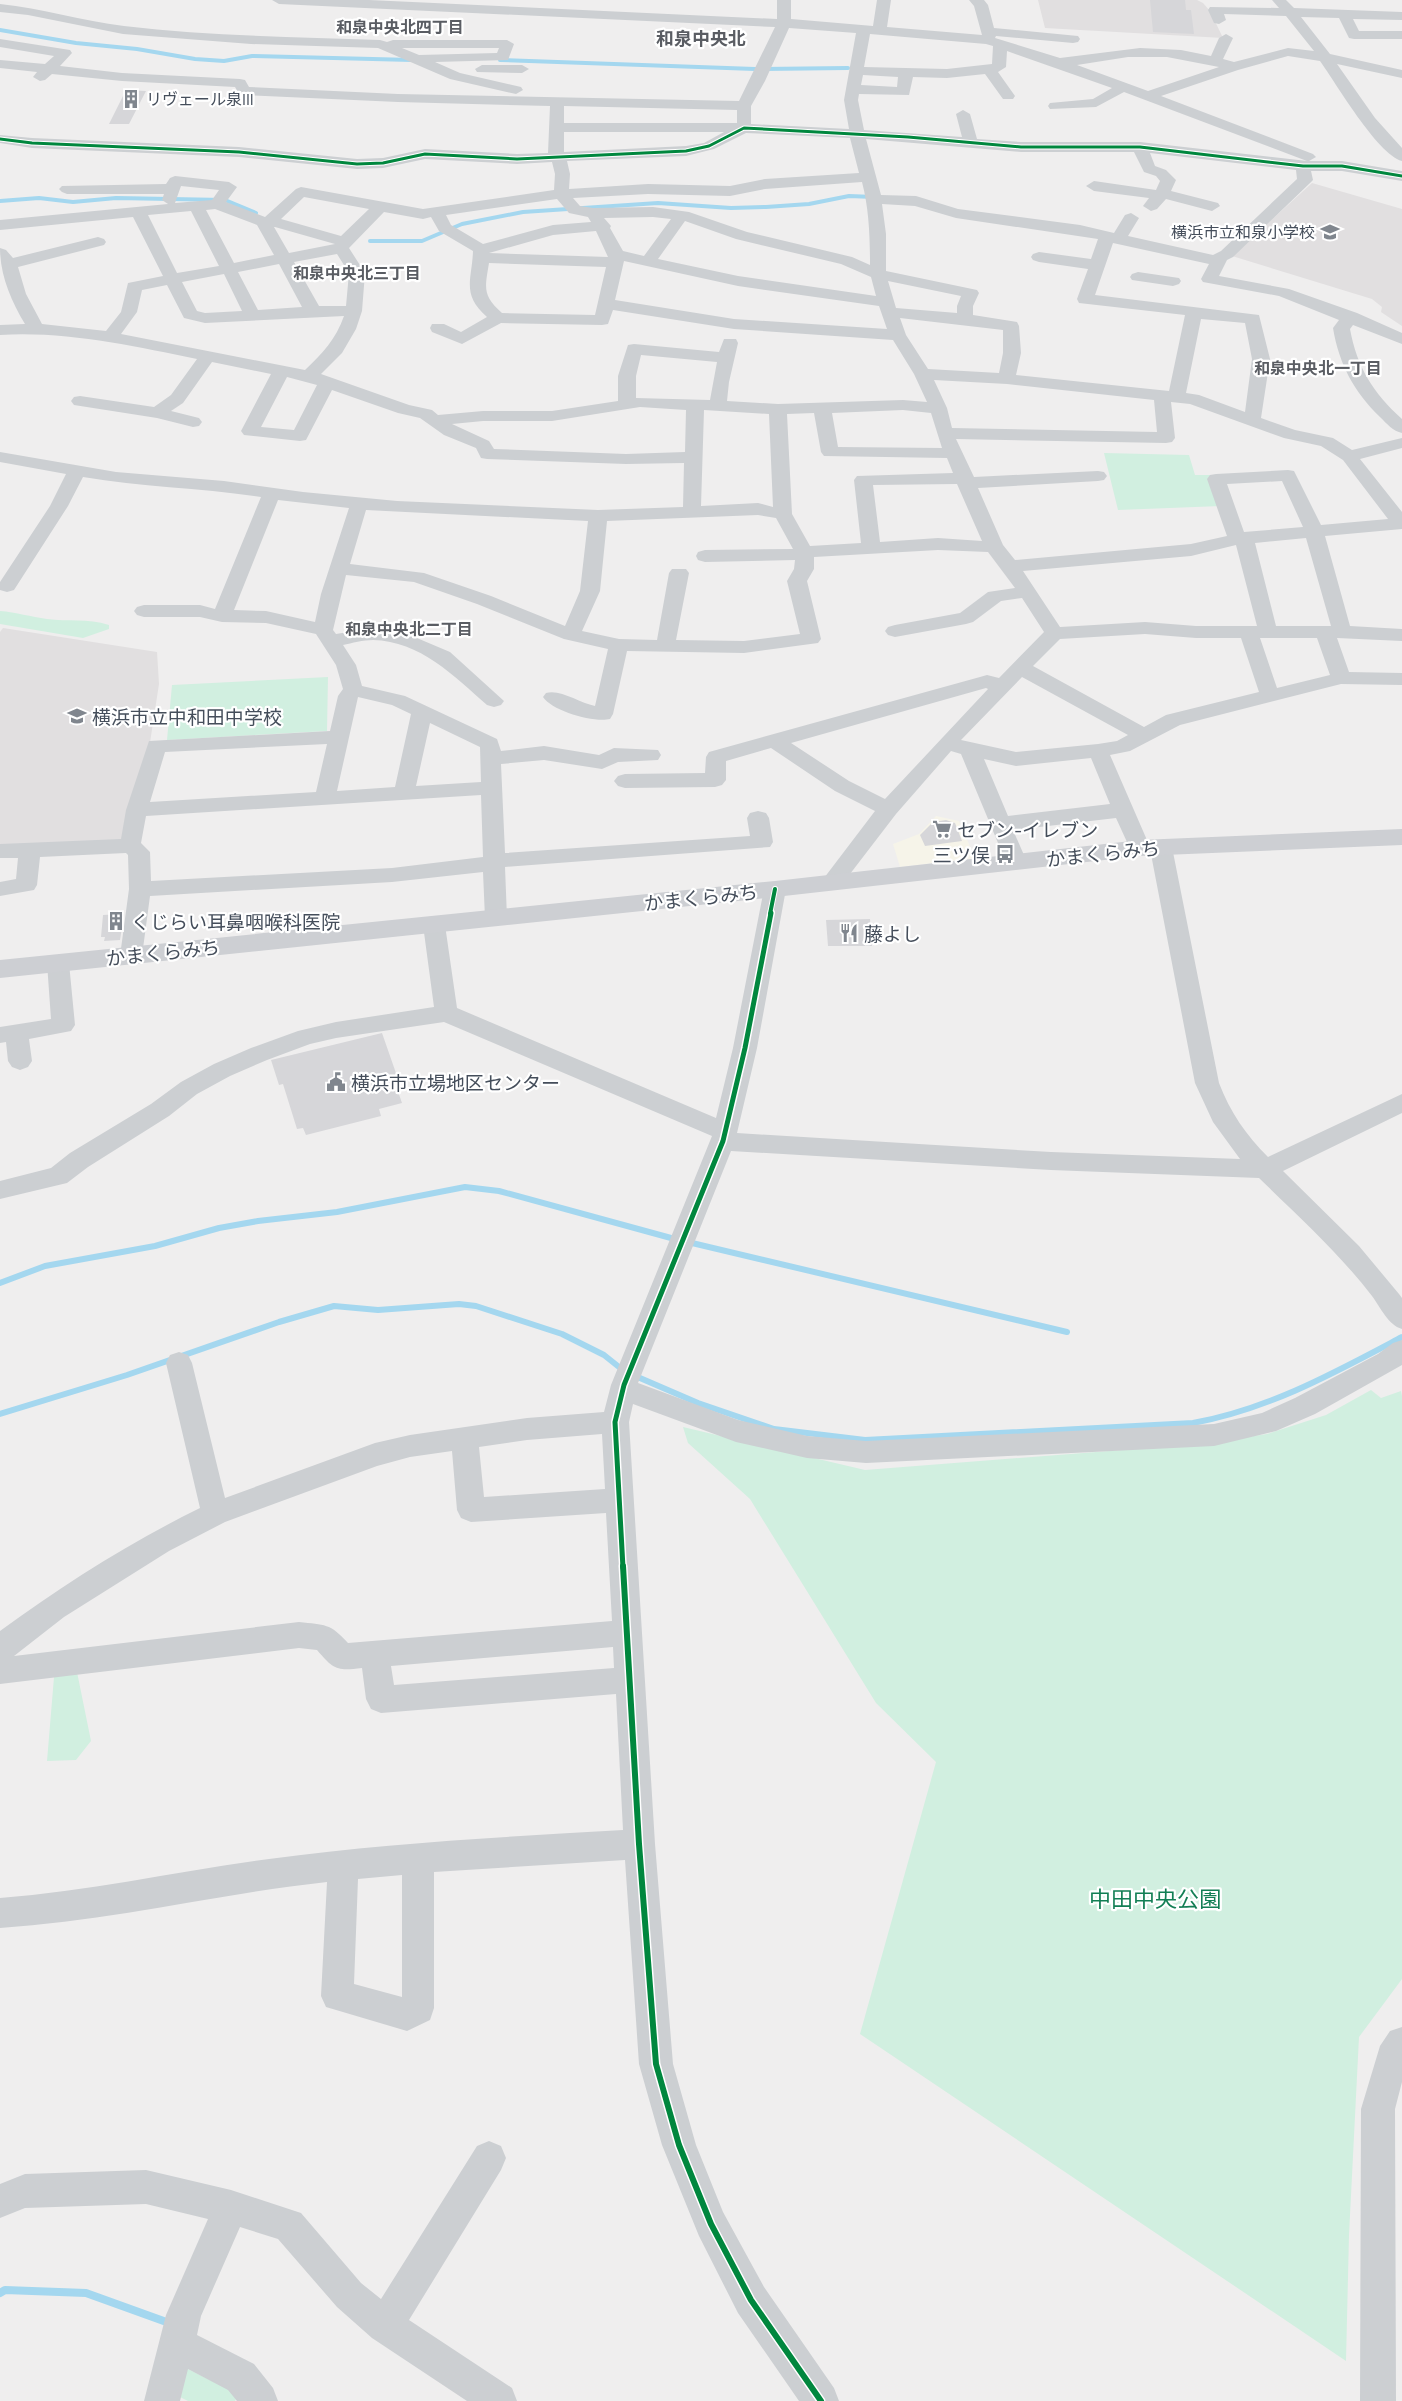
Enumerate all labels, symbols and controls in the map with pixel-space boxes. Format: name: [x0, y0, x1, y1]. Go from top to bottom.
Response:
district label: 和泉中央北四丁目: [336, 15, 464, 39]
district label: 和泉中央北: [656, 25, 746, 52]
place label: リヴェール泉III: [146, 87, 254, 111]
building icon: リヴェール泉III: [120, 88, 142, 110]
place label: 横浜市立和泉小学校: [1171, 220, 1315, 244]
school or university icon: 横浜市立和泉小学校: [1319, 221, 1341, 243]
district label: 和泉中央北三丁目: [293, 261, 421, 285]
district label: 和泉中央北一丁目: [1254, 356, 1382, 380]
district label: 和泉中央北二丁目: [345, 617, 473, 641]
place label: 横浜市立中和田中学校: [92, 702, 282, 731]
school or university icon: 横浜市立中和田中学校: [66, 705, 88, 727]
place label: セブン-イレブン: [957, 815, 1098, 844]
supermarket icon: セブン-イレブン: [931, 818, 953, 840]
street label: かまくらみち: [1045, 833, 1161, 873]
place label: 三ツ俣: [933, 840, 990, 869]
bus stop icon: 三ツ俣: [994, 843, 1016, 865]
street label: かまくらみち: [643, 877, 759, 917]
place label: くじらい耳鼻咽喉科医院: [131, 907, 340, 936]
building icon: くじらい耳鼻咽喉科医院: [105, 910, 127, 932]
place label: 藤よし: [864, 919, 921, 948]
restaurant icon: 藤よし: [838, 922, 860, 944]
street label: かまくらみち: [105, 932, 221, 972]
place label: 横浜市立場地区センター: [351, 1068, 560, 1097]
public building icon: 横浜市立場地区センター: [325, 1071, 347, 1093]
park label: 中田中央公園: [1089, 1882, 1221, 1916]

